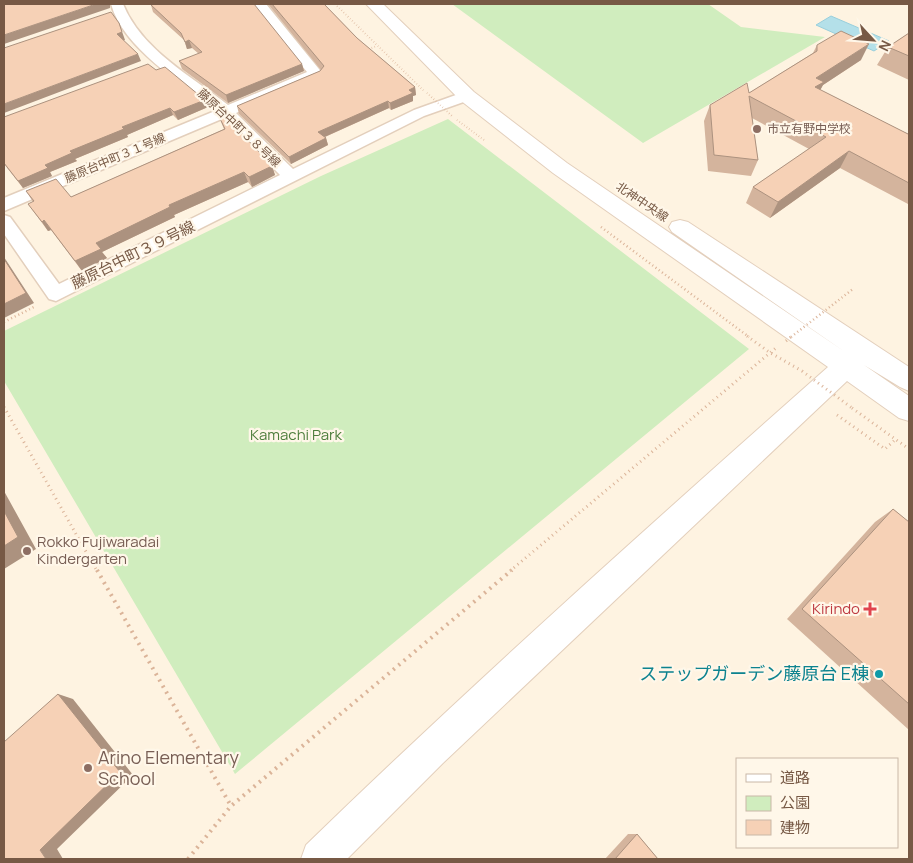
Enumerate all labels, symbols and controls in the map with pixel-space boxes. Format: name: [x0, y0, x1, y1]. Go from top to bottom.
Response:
north arrow: [848, 15, 898, 65]
text: N: [874, 37, 896, 55]
street label: 藤原台中町３８号線: [194, 85, 285, 171]
place label: 市立有野中学校: [767, 120, 851, 137]
marker: 市立有野中学校: [751, 123, 763, 135]
street label: 藤原台中町３１号線: [62, 129, 168, 186]
street label: 北神中央線: [613, 178, 672, 225]
street label: 藤原台中町３９号線: [68, 216, 198, 294]
park label: Kamachi Park: [250, 424, 342, 445]
place label: Rokko Fujiwaradai Kindergarten: [37, 531, 159, 569]
marker: Rokko Fujiwaradai Kindergarten: [21, 545, 33, 557]
place label: Kirindo: [812, 598, 860, 619]
marker: Kirindo: [864, 603, 876, 615]
place label: ステップガーデン藤原台 E棟: [639, 661, 869, 685]
marker: ステップガーデン藤原台 E棟: [873, 668, 885, 680]
place label: Arino Elementary School: [98, 745, 239, 790]
legend: [736, 758, 898, 848]
marker: Arino Elementary School: [82, 762, 94, 774]
text: 道路: [780, 767, 810, 788]
text: 公園: [780, 792, 810, 813]
text: 建物: [780, 817, 810, 838]

